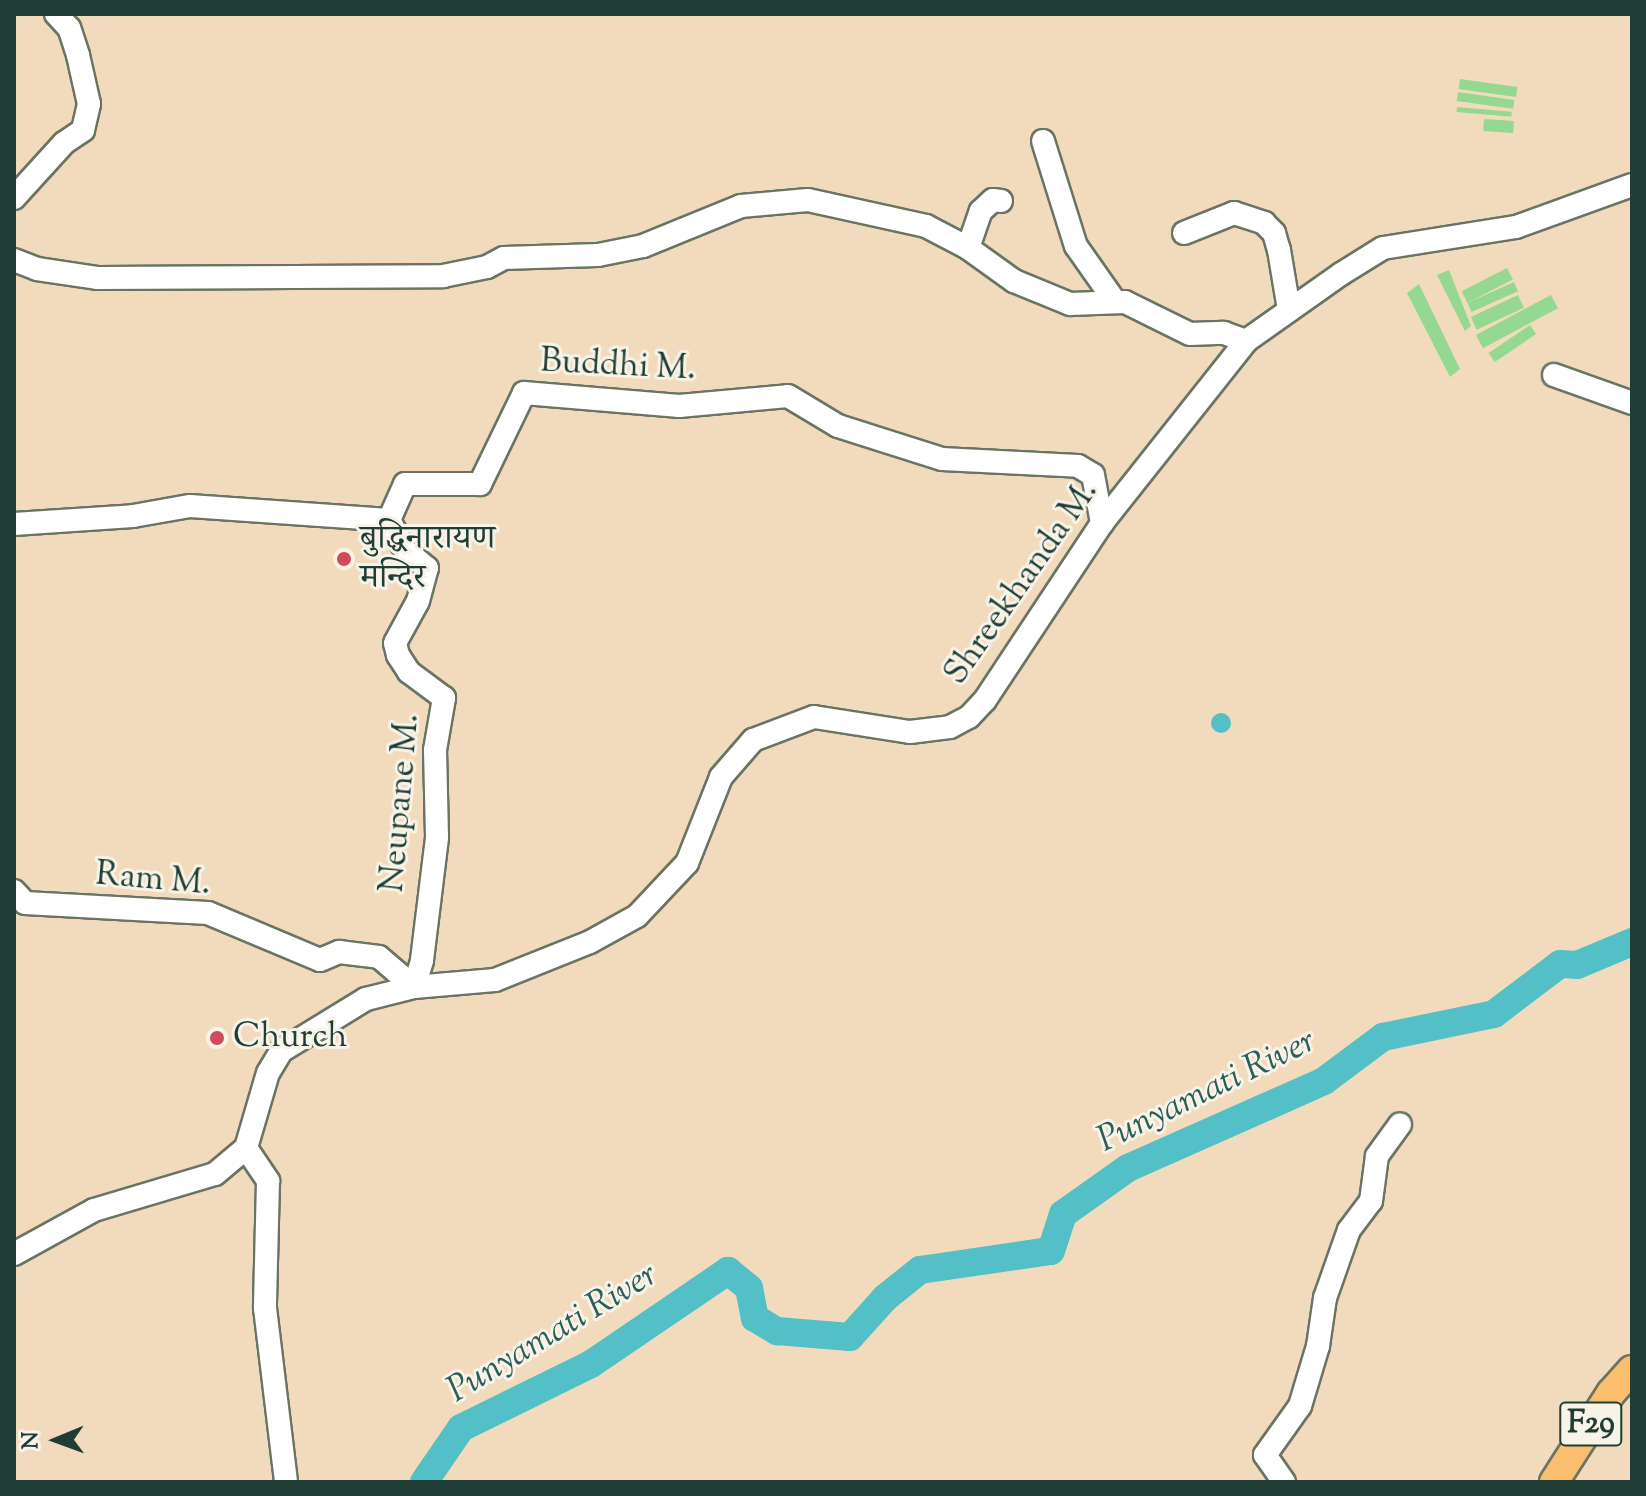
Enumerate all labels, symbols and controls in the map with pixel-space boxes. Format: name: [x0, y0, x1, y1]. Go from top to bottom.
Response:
street label: Buddhi M.: [539, 342, 697, 390]
street label: Shreekhanda M.: [936, 473, 1108, 693]
place label: बुद्धिनारायण मन्दिर: [360, 519, 495, 598]
marker: बुद्धिनारायण मन्दिर: [335, 550, 353, 568]
street label: Neupane M.: [373, 712, 429, 894]
street label: Ram M.: [94, 855, 212, 905]
place label: Church: [233, 1018, 348, 1058]
water label: Punyamati River: [1091, 1021, 1323, 1163]
marker: Church: [208, 1029, 226, 1047]
water label: Punyamati River: [440, 1254, 666, 1414]
road number: F29: [1559, 1396, 1623, 1452]
north arrow: [16, 1400, 96, 1480]
text: N: [16, 1431, 48, 1449]

